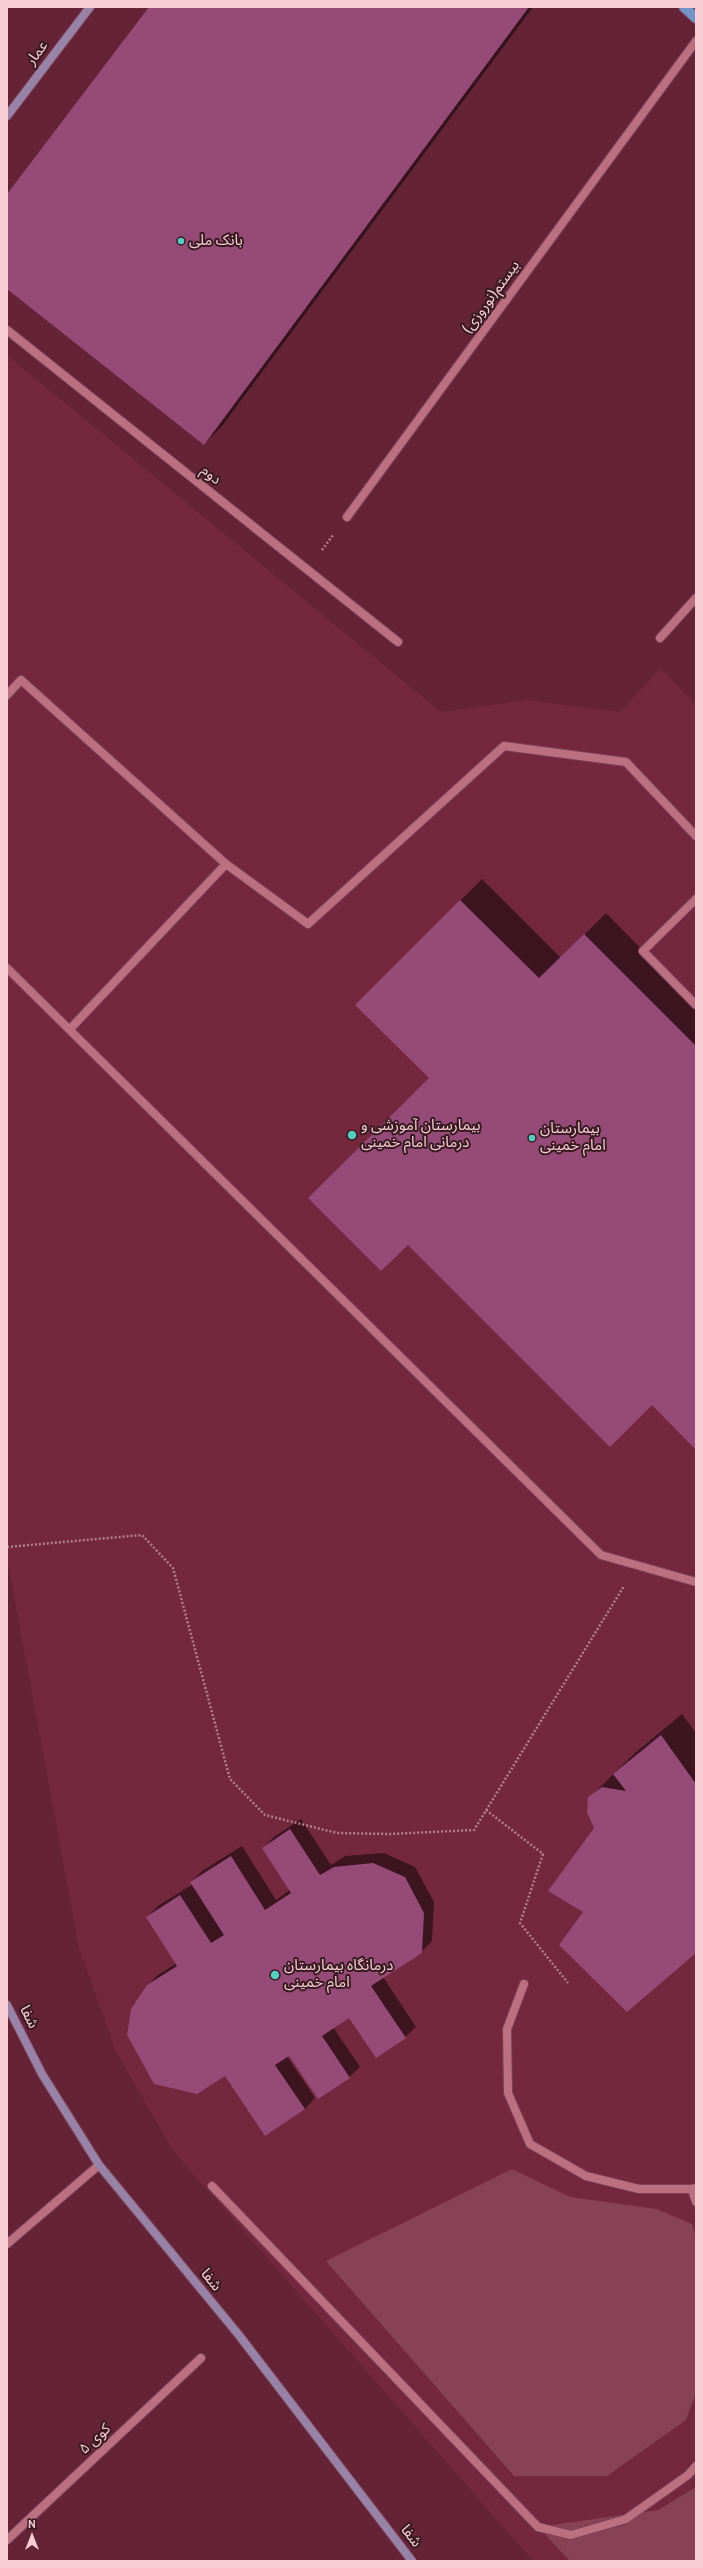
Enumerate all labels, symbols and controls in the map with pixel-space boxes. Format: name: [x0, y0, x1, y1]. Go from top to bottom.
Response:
street label: عمار: [22, 37, 52, 69]
place label: بانک ملی: [189, 232, 243, 250]
marker: بانک ملی: [176, 236, 186, 246]
street label: بیستم(نوروزی): [458, 257, 524, 337]
street label: دوم: [197, 461, 225, 489]
place label: بیمارستان آموزشی و درمانی امام خمینی: [361, 1117, 481, 1152]
place label: بیمارستان امام خمینی: [540, 1120, 606, 1155]
marker: بیمارستان آموزشی و درمانی امام خمینی: [346, 1129, 358, 1141]
marker: بیمارستان امام خمینی: [527, 1133, 537, 1143]
place label: درمانگاه بیمارستان امام خمینی: [284, 1957, 393, 1992]
marker: درمانگاه بیمارستان امام خمینی: [269, 1969, 281, 1981]
street label: شفا: [16, 2002, 42, 2032]
street label: شفا: [197, 2265, 225, 2295]
street label: کوی ۵: [75, 2420, 115, 2458]
north arrow: [12, 2516, 52, 2556]
text: N: [28, 2517, 36, 2531]
street label: شفا: [397, 2521, 425, 2551]

